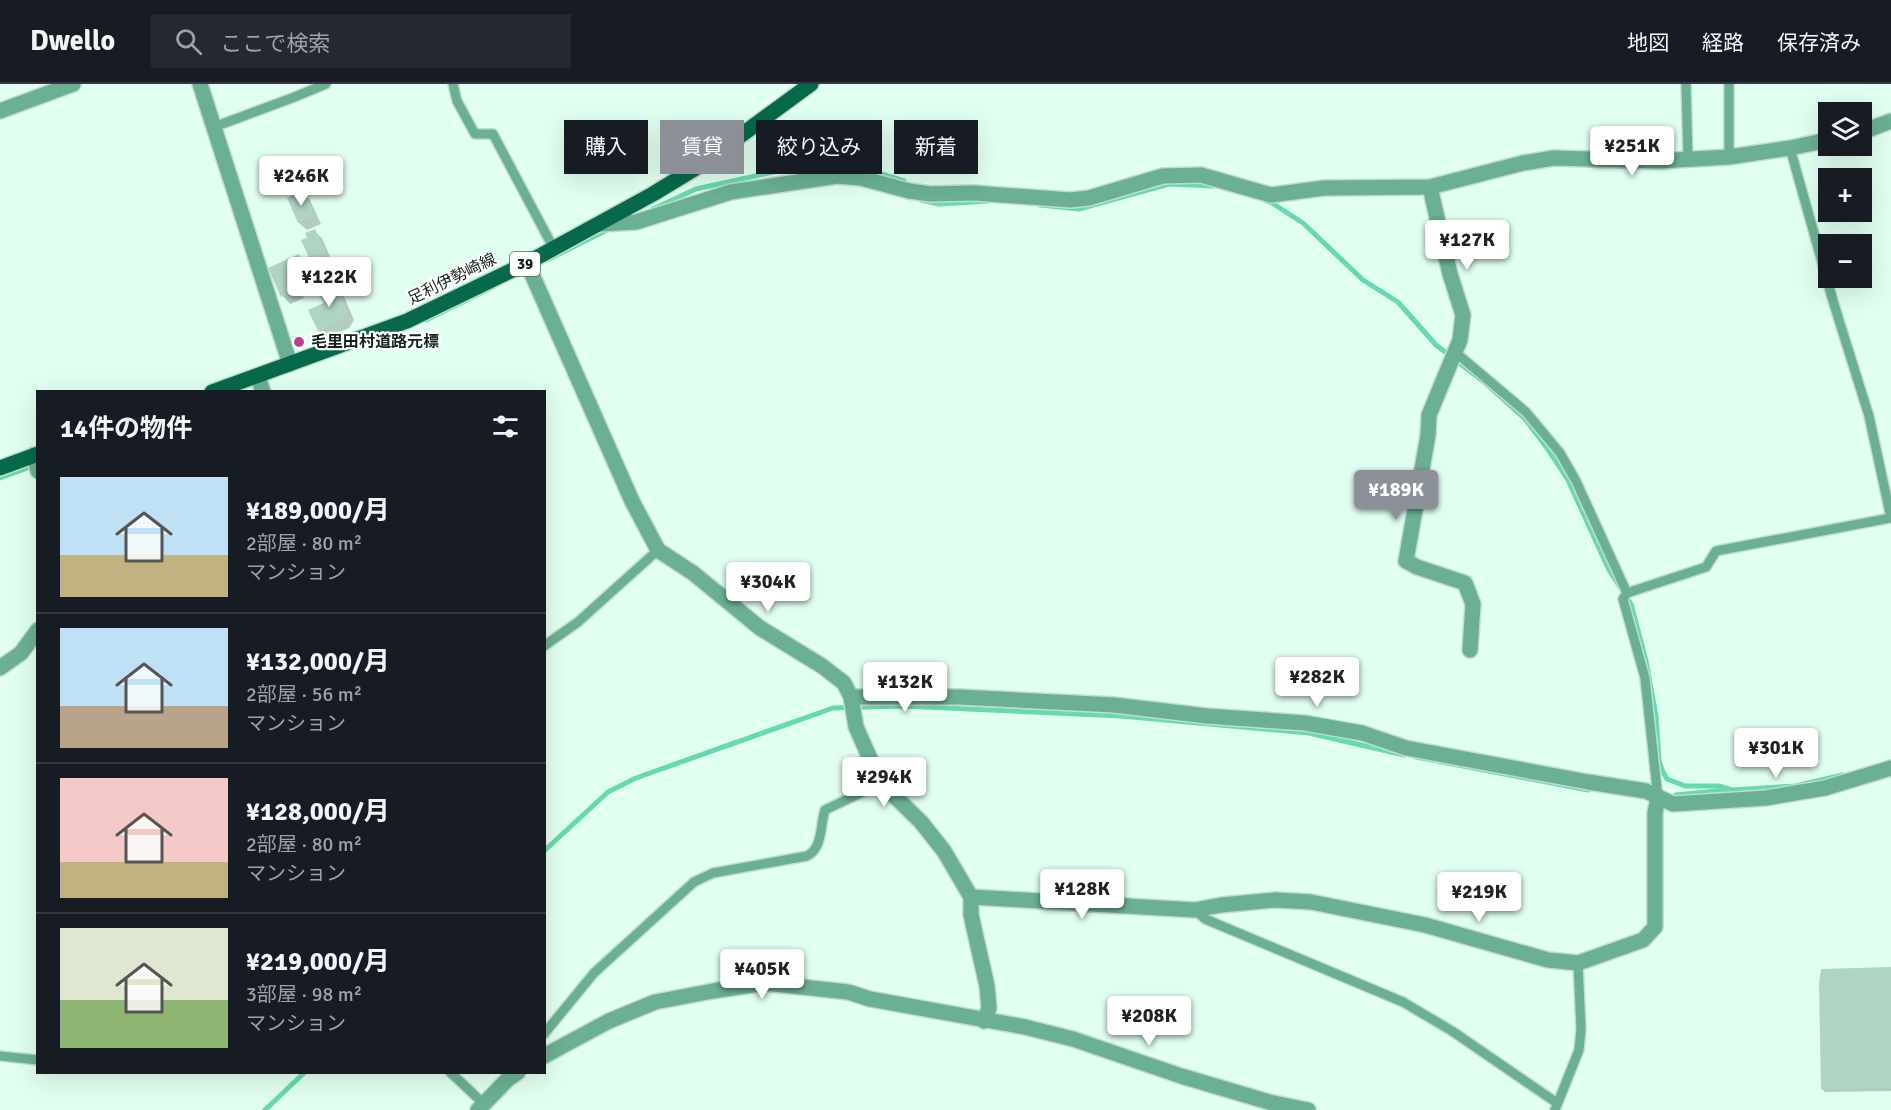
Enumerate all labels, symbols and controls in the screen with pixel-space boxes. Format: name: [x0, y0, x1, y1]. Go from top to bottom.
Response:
search box: [151, 14, 571, 68]
text: Dwello: [30, 24, 115, 58]
icon: search: [172, 25, 205, 58]
text: ここで検索: [220, 30, 330, 57]
text: 地図: [1627, 30, 1669, 56]
text: 経路: [1702, 30, 1744, 56]
text: 保存済み: [1777, 30, 1861, 56]
map controls: [1818, 102, 1872, 288]
button: layers: [1818, 102, 1872, 156]
chip: 購入: [564, 120, 648, 174]
chip: 賃貸: [660, 120, 744, 174]
chip: 絞り込み: [756, 120, 882, 174]
chip: 新着: [894, 120, 978, 174]
pin: ¥251K: [1590, 126, 1674, 177]
text: ¥251K: [1604, 133, 1660, 158]
pin: ¥246K: [259, 156, 343, 207]
text: ¥246K: [273, 163, 329, 188]
button: +: [1818, 168, 1872, 222]
pin: ¥127K: [1425, 220, 1509, 271]
text: ¥127K: [1439, 227, 1495, 252]
button: −: [1818, 234, 1872, 288]
street label: 足利伊勢崎線: [404, 249, 500, 309]
road number: 39: [510, 252, 540, 276]
pin: ¥122K: [287, 257, 371, 308]
text: ¥122K: [301, 264, 357, 289]
place label: 毛里田村道路元標: [311, 332, 439, 352]
marker: 毛里田村道路元標: [292, 335, 306, 349]
icon: filters: [489, 410, 522, 443]
text: 14件の物件: [60, 413, 192, 445]
pin: ¥189K: [1354, 470, 1438, 521]
text: ¥189K: [1368, 477, 1424, 502]
text: ¥189,000/月: [246, 495, 390, 527]
icon: home: [108, 501, 180, 573]
text: 2部屋 · 80 m²: [246, 531, 362, 556]
text: マンション: [246, 560, 346, 585]
pin: ¥304K: [726, 562, 810, 613]
text: ¥304K: [740, 569, 796, 594]
text: ¥132,000/月: [246, 646, 390, 678]
icon: home: [108, 652, 180, 724]
pin: ¥282K: [1275, 657, 1359, 708]
pin: ¥132K: [863, 662, 947, 713]
text: ¥282K: [1289, 664, 1345, 689]
text: ¥132K: [877, 669, 933, 694]
text: 2部屋 · 56 m²: [246, 682, 362, 707]
text: マンション: [246, 711, 346, 736]
pin: ¥301K: [1734, 728, 1818, 779]
text: ¥301K: [1748, 735, 1804, 760]
pin: ¥294K: [842, 757, 926, 808]
text: ¥294K: [856, 764, 912, 789]
text: ¥128,000/月: [246, 796, 390, 828]
icon: home: [108, 802, 180, 874]
text: 2部屋 · 80 m²: [246, 832, 362, 857]
text: マンション: [246, 861, 346, 886]
pin: ¥128K: [1040, 869, 1124, 920]
pin: ¥219K: [1437, 872, 1521, 923]
text: ¥128K: [1054, 876, 1110, 901]
text: ¥219K: [1451, 879, 1507, 904]
text: ¥219,000/月: [246, 946, 390, 978]
pin: ¥405K: [720, 949, 804, 1000]
icon: home: [108, 952, 180, 1024]
text: ¥405K: [734, 956, 790, 981]
text: 3部屋 · 98 m²: [246, 982, 362, 1007]
pin: ¥208K: [1107, 996, 1191, 1047]
text: ¥208K: [1121, 1003, 1177, 1028]
text: マンション: [246, 1011, 346, 1036]

